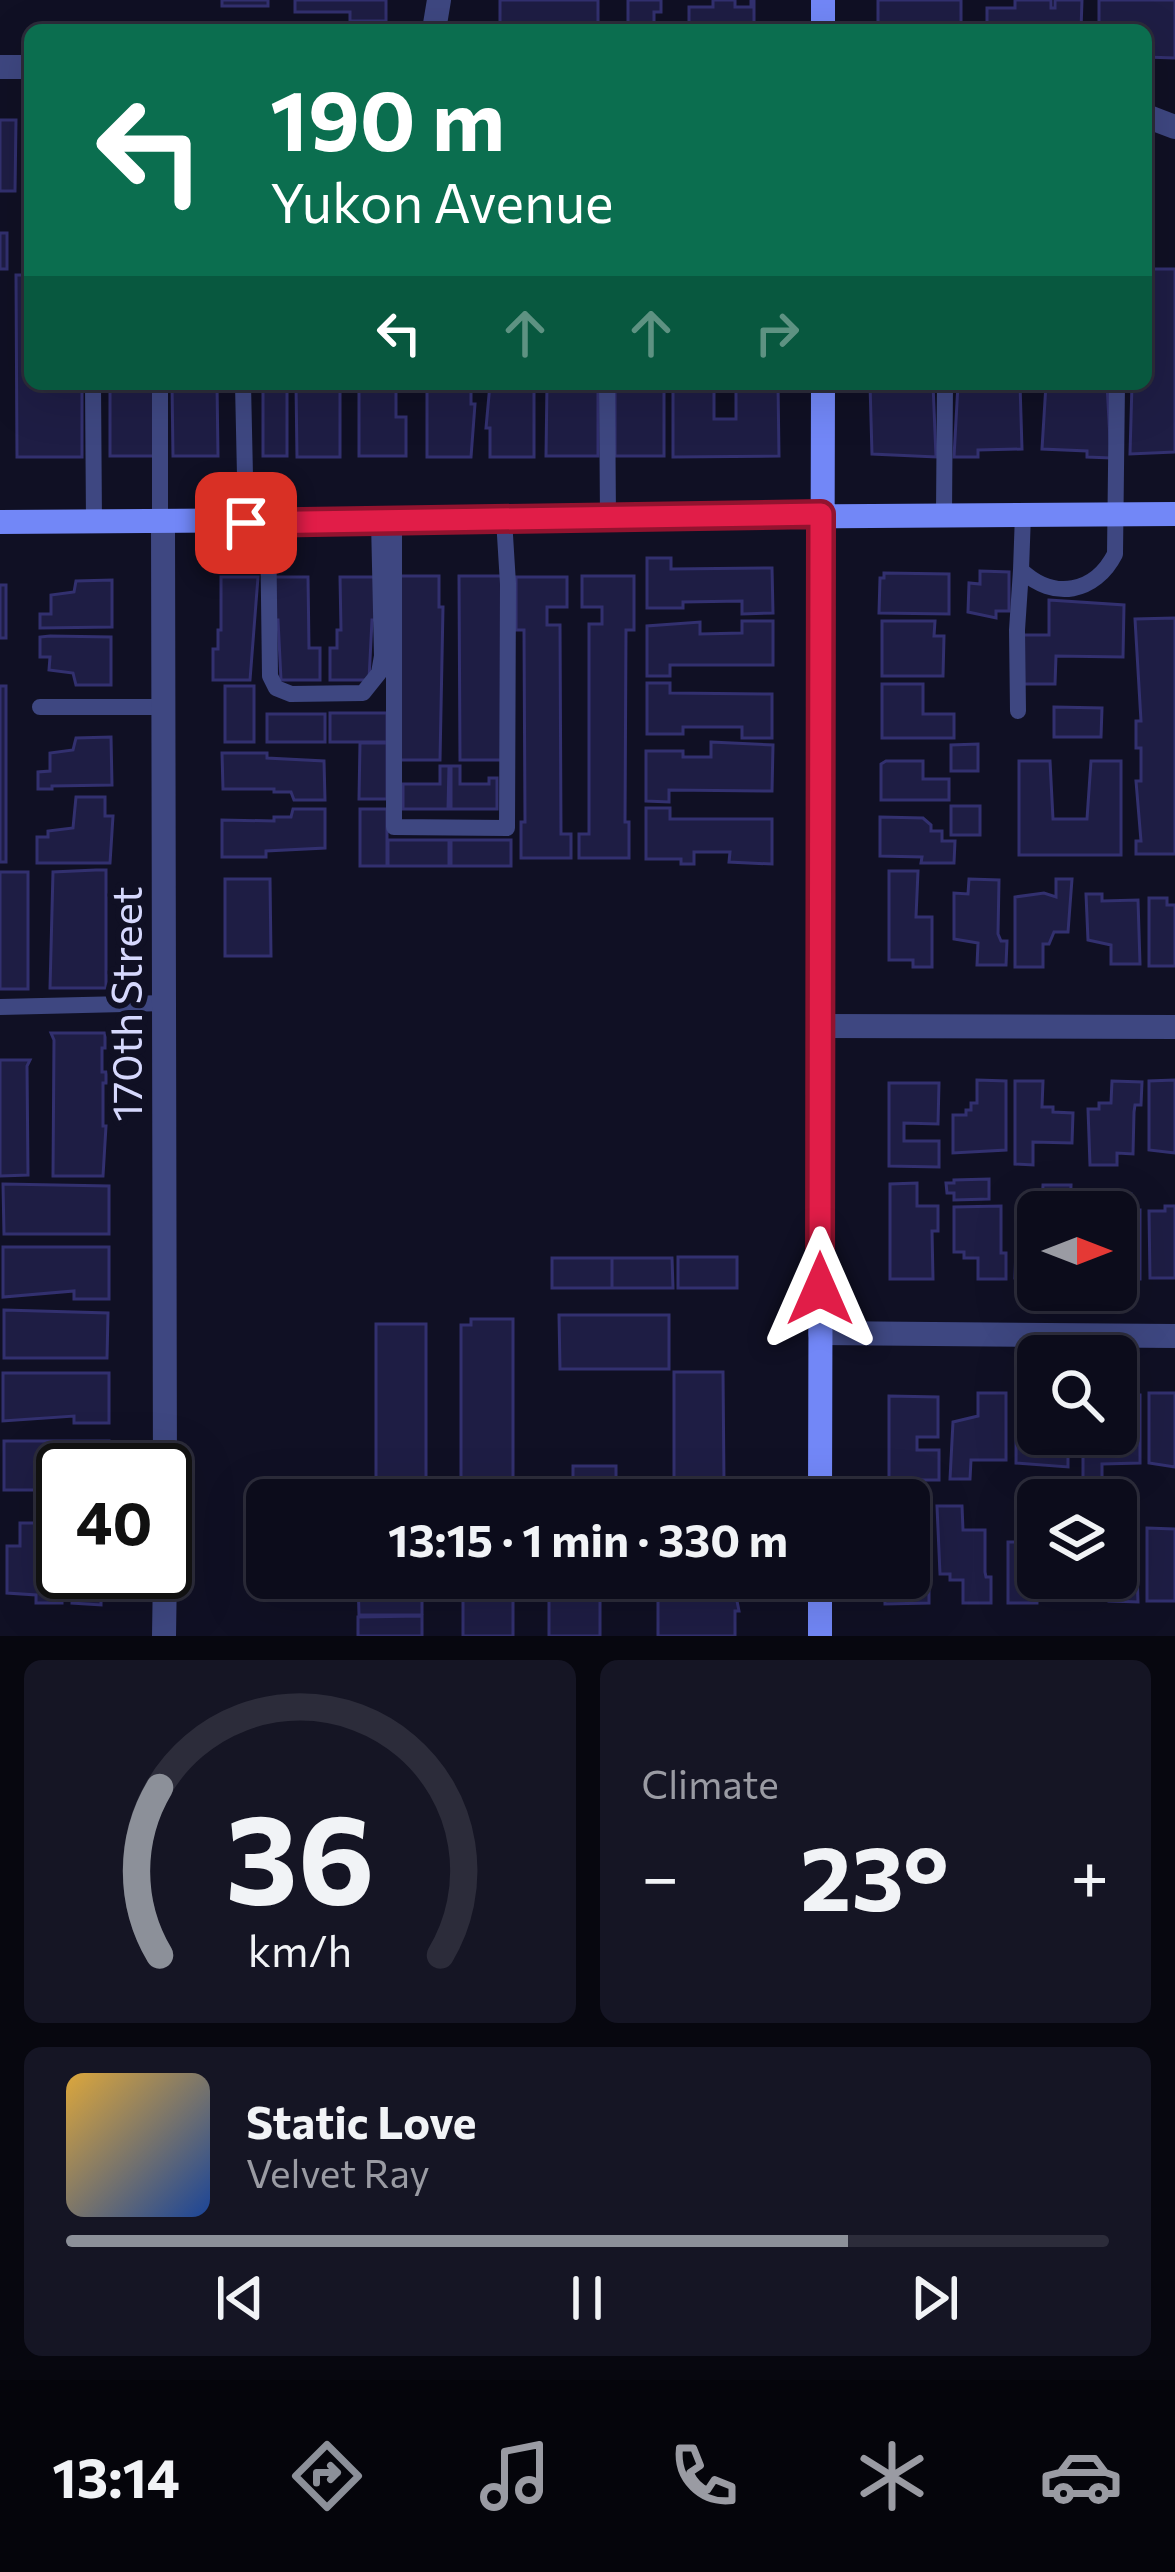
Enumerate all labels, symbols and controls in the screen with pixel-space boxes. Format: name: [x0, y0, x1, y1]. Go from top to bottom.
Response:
text: 190 m: [270, 66, 505, 168]
icon: left: [72, 72, 228, 228]
text: Yukon Avenue: [270, 168, 614, 234]
icon: left: [366, 300, 432, 366]
icon: ahead: [492, 300, 558, 366]
icon: ahead: [618, 300, 684, 366]
icon: right: [744, 300, 810, 366]
pin: [195, 472, 297, 574]
icon: arrive: [213, 490, 279, 556]
street label: 170th Street: [99, 886, 151, 1122]
north arrow: [1017, 1191, 1137, 1311]
map controls: [1017, 1191, 1137, 1599]
position arrow: [757, 1226, 883, 1352]
button: search: [1017, 1335, 1137, 1455]
speed limit sign: 40: [36, 1443, 192, 1599]
button: layers: [1017, 1479, 1137, 1599]
text: 13:15 · 1 min · 330 m: [388, 1511, 788, 1566]
text: Climate: [642, 1759, 779, 1807]
text: 36: [225, 1777, 375, 1930]
text: 23°: [800, 1819, 949, 1930]
text: −: [642, 1834, 679, 1915]
text: +: [1070, 1834, 1109, 1915]
text: km/h: [248, 1922, 352, 1975]
text: Static Love: [246, 2093, 476, 2148]
text: Velvet Ray: [246, 2148, 430, 2196]
icon: previous: [207, 2265, 273, 2331]
icon: pause: [554, 2265, 620, 2331]
icon: next: [902, 2265, 968, 2331]
icon: directions: [285, 2434, 369, 2518]
icon: music: [473, 2434, 557, 2518]
icon: phone: [662, 2434, 746, 2518]
icon: climate: [850, 2434, 934, 2518]
icon: car: [1039, 2434, 1123, 2518]
text: 13:14: [52, 2443, 180, 2509]

